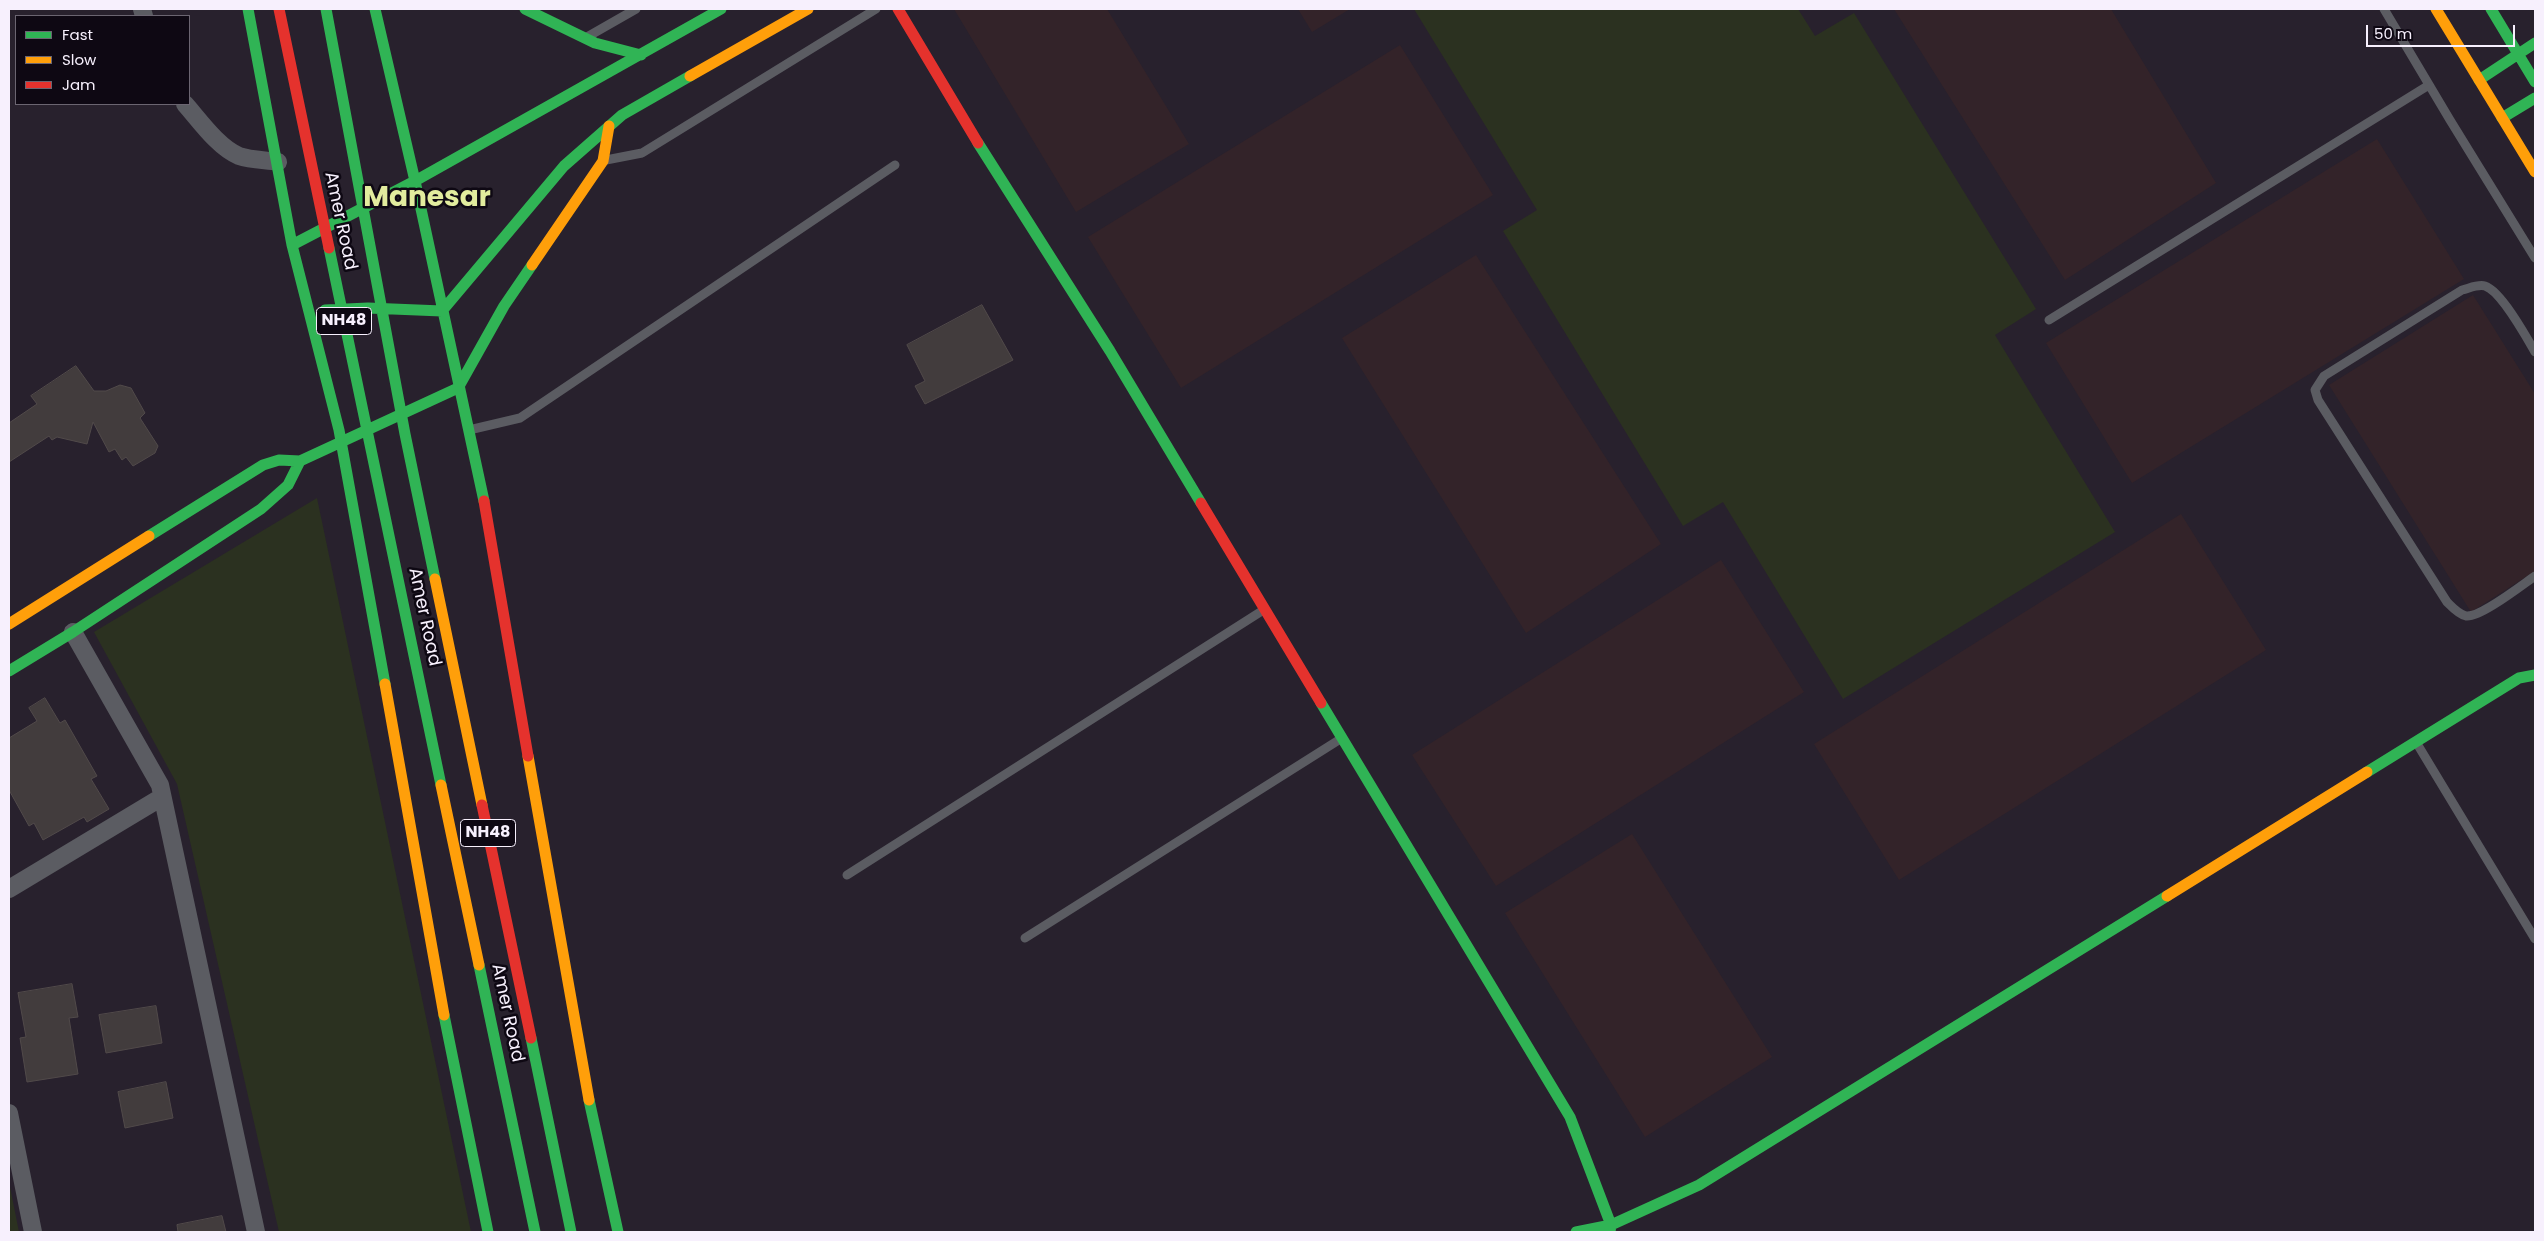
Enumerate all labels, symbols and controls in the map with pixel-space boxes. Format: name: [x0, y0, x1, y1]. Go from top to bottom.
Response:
legend: [15, 15, 190, 105]
scale bar: [2369, 15, 2518, 47]
text: 50 m: [2374, 23, 2412, 44]
text: Fast: [62, 24, 93, 45]
text: Slow: [62, 49, 96, 70]
text: Jam: [62, 74, 96, 95]
street label: Amer Road: [319, 170, 361, 272]
district label: Manesar: [363, 182, 491, 216]
road number: NH48: [316, 308, 372, 334]
street label: Amer Road: [403, 566, 445, 668]
road number: NH48: [460, 820, 516, 846]
street label: Amer Road: [486, 962, 528, 1064]

